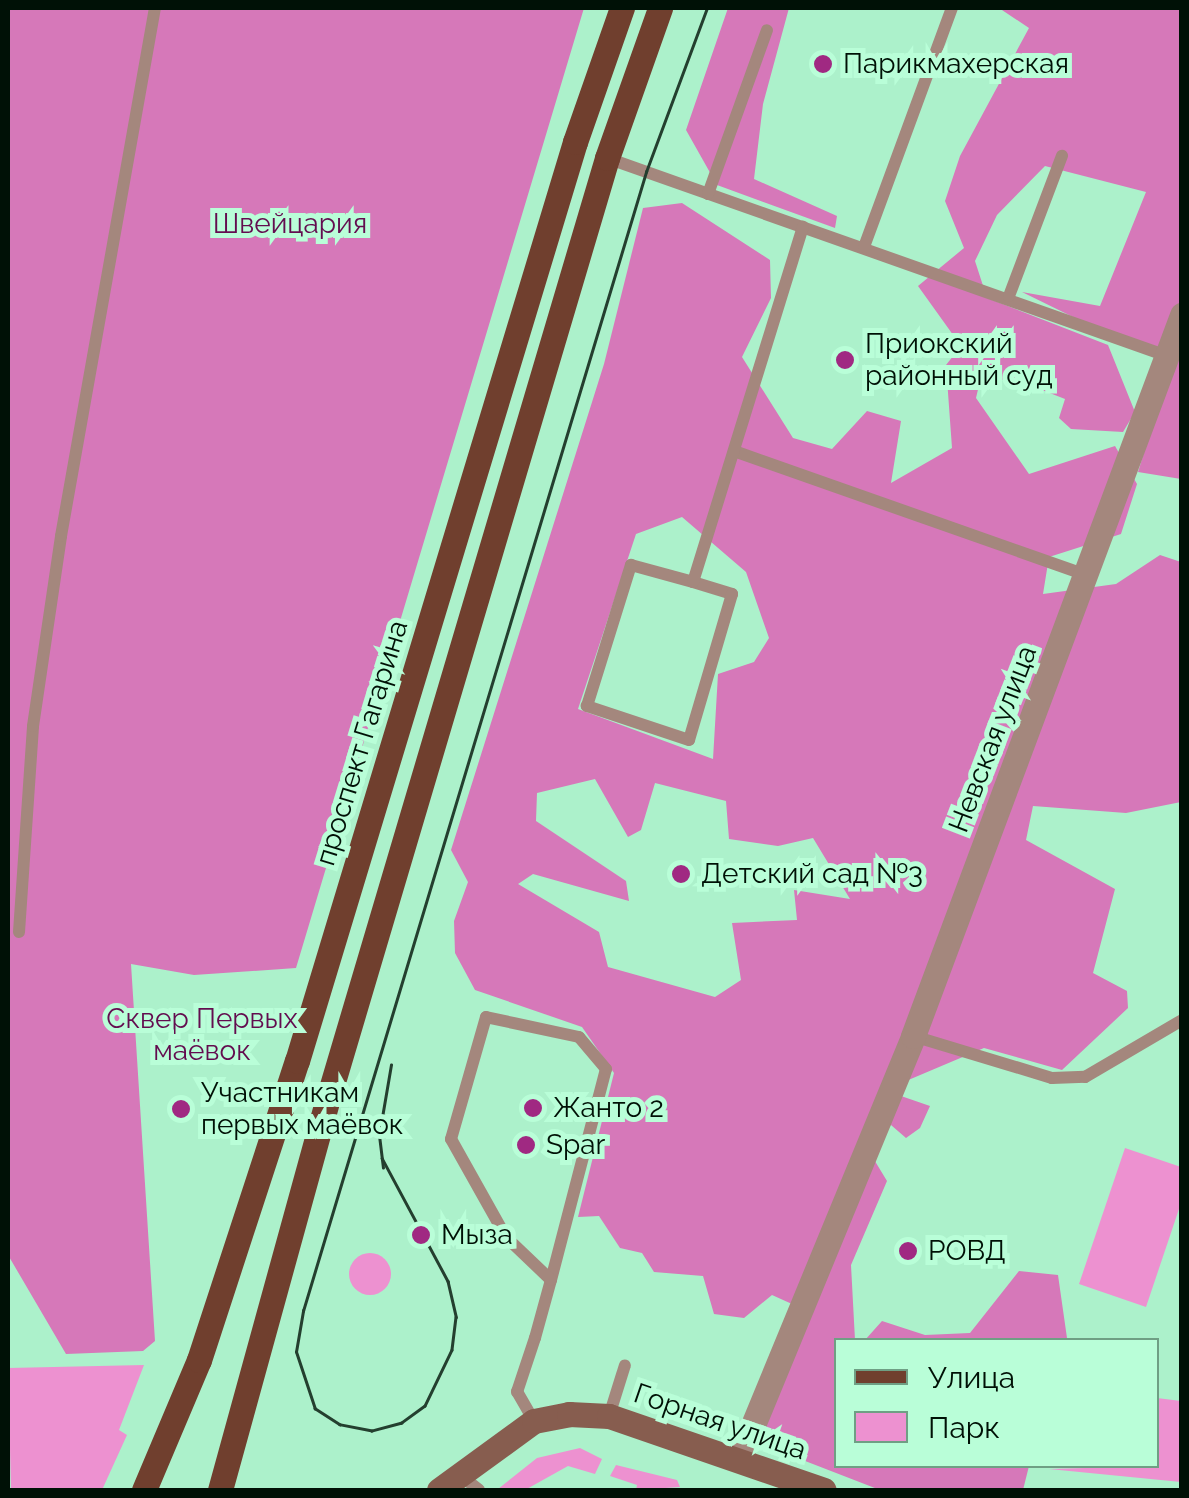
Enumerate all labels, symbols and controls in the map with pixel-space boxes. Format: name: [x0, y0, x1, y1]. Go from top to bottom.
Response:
place label: Парикмахерская: [843, 47, 1069, 81]
marker: Парикмахерская: [812, 53, 834, 75]
park label: Швейцария: [213, 207, 367, 241]
place label: Приокский районный суд: [865, 327, 1053, 393]
marker: Приокский районный суд: [834, 349, 856, 371]
street label: проспект Гагарина: [309, 616, 415, 870]
street label: Невская улица: [942, 641, 1044, 837]
place label: Детский сад №3: [701, 857, 923, 891]
marker: Детский сад №3: [670, 863, 692, 885]
park label: Сквер Первых маёвок: [106, 1002, 298, 1068]
place label: Участникам первых маёвок: [201, 1076, 403, 1142]
place label: Жанто 2: [553, 1091, 664, 1125]
marker: Жанто 2: [522, 1097, 544, 1119]
marker: Участникам первых маёвок: [170, 1098, 192, 1120]
place label: Spar: [546, 1128, 605, 1162]
marker: Spar: [515, 1134, 537, 1156]
place label: Мыза: [441, 1218, 513, 1252]
marker: Мыза: [410, 1224, 432, 1246]
place label: РОВД: [928, 1234, 1006, 1268]
marker: РОВД: [897, 1240, 919, 1262]
legend: [834, 1338, 1159, 1468]
text: Улица: [928, 1360, 1015, 1395]
street label: Горная улица: [629, 1377, 811, 1467]
text: Парк: [928, 1410, 1000, 1445]

